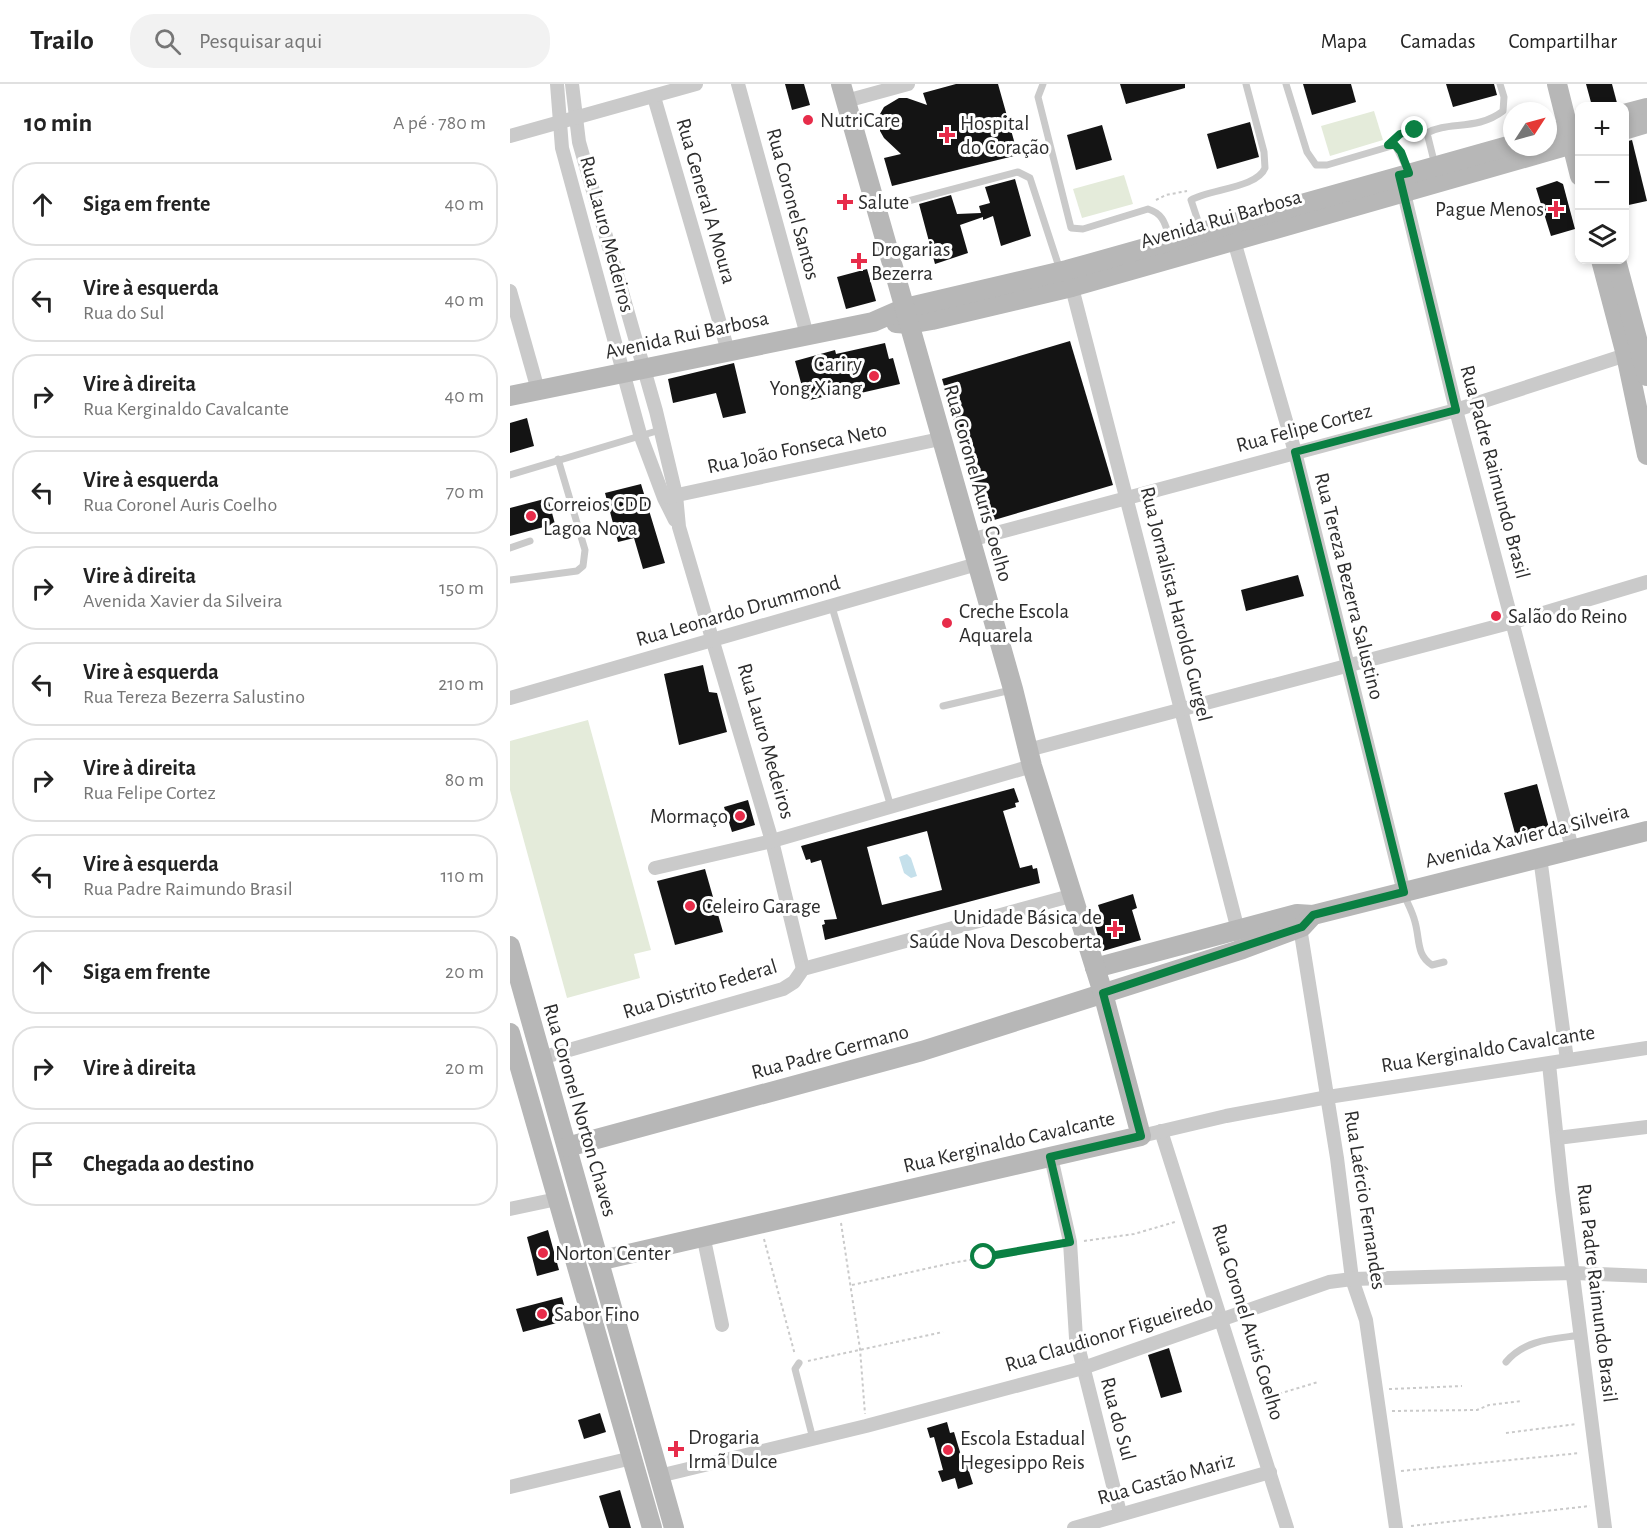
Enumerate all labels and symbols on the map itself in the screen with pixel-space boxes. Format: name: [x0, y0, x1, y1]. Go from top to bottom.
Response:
north arrow: [1503, 102, 1557, 156]
place label: NutriCare: [820, 110, 900, 131]
marker: NutriCare: [801, 113, 815, 127]
place label: Hospital do Coração: [960, 113, 1049, 158]
street label: Rua General A Moura: [672, 116, 740, 286]
route end: [1401, 116, 1427, 142]
street label: Rua Coronel Santos: [763, 126, 823, 282]
marker: Hospital do Coração: [938, 126, 956, 144]
street label: Rua Lauro Medeiros: [576, 154, 638, 314]
street label: Avenida Rui Barbosa: [1138, 186, 1304, 252]
place label: Salute: [858, 192, 909, 213]
marker: Salute: [836, 193, 854, 211]
place label: Pague Menos: [1435, 199, 1544, 220]
marker: Pague Menos: [1549, 202, 1563, 216]
place label: Drogarias Bezerra: [871, 239, 950, 284]
marker: Drogarias Bezerra: [852, 254, 866, 268]
street label: Avenida Rui Barbosa: [603, 307, 771, 363]
place label: Cariry Yong Xiang: [770, 354, 863, 399]
street label: Rua Padre Raimundo Brasil: [1456, 363, 1534, 581]
marker: Cariry Yong Xiang: [867, 369, 881, 383]
street label: Rua Coronel Auris Coelho: [940, 382, 1016, 584]
street label: Rua Felipe Cortez: [1234, 400, 1374, 456]
street label: Rua João Fonseca Neto: [705, 419, 889, 477]
street label: Rua Tereza Bezerra Salustino: [1311, 470, 1387, 702]
street label: Rua Jornalista Haroldo Gurgel: [1137, 484, 1215, 724]
place label: Correios CDD Lagoa Nova: [543, 494, 652, 539]
marker: Correios CDD Lagoa Nova: [524, 509, 538, 523]
street label: Rua Leonardo Drummond: [634, 572, 842, 650]
place label: Creche Escola Aquarela: [959, 601, 1070, 646]
place label: Salão do Reino: [1508, 606, 1627, 627]
marker: Salão do Reino: [1489, 609, 1503, 623]
marker: Creche Escola Aquarela: [940, 616, 954, 630]
street label: Rua Lauro Medeiros: [734, 661, 798, 821]
street label: Avenida Xavier da Silveira: [1423, 800, 1631, 872]
place label: Mormaço: [650, 806, 728, 827]
marker: Mormaço: [733, 809, 747, 823]
place label: Celeiro Garage: [702, 896, 821, 917]
marker: Celeiro Garage: [683, 899, 697, 913]
place label: Unidade Básica de Saúde Nova Descoberta: [909, 907, 1102, 952]
marker: Unidade Básica de Saúde Nova Descoberta: [1106, 920, 1124, 938]
street label: Rua Distrito Federal: [620, 956, 780, 1022]
street label: Rua Coronel Norton Chaves: [539, 1001, 621, 1219]
street label: Rua Padre Germano: [749, 1021, 911, 1083]
street label: Rua Kerginaldo Cavalcante: [1380, 1022, 1596, 1076]
street label: Rua Kerginaldo Cavalcante: [901, 1107, 1117, 1177]
street label: Rua Laércio Fernandes: [1340, 1109, 1390, 1291]
street label: Rua Padre Raimundo Brasil: [1573, 1182, 1621, 1404]
street label: Rua Coronel Auris Coelho: [1208, 1221, 1288, 1423]
place label: Norton Center: [555, 1243, 671, 1264]
route start: [970, 1243, 996, 1269]
marker: Norton Center: [536, 1246, 550, 1260]
street label: Rua Claudionor Figueiredo: [1002, 1292, 1216, 1376]
place label: Sabor Fino: [554, 1304, 640, 1325]
marker: Sabor Fino: [535, 1307, 549, 1321]
street label: Rua do Sul: [1097, 1375, 1139, 1463]
place label: Drogaria Irmã Dulce: [688, 1427, 777, 1472]
place label: Escola Estadual Hegesippo Reis: [960, 1428, 1085, 1473]
marker: Drogaria Irmã Dulce: [669, 1442, 683, 1456]
marker: Escola Estadual Hegesippo Reis: [941, 1443, 955, 1457]
street label: Rua Gastão Mariz: [1095, 1449, 1237, 1509]

